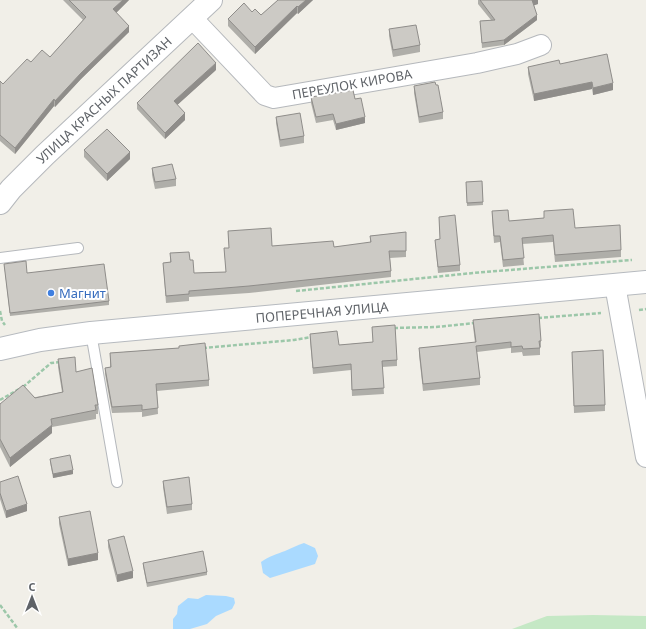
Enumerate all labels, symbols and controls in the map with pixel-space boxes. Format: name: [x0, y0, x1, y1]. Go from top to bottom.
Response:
street label: УЛИЦА КРАСНЫХ ПАРТИЗАН: [33, 32, 175, 168]
street label: ПЕРЕУЛОК КИРОВА: [291, 64, 414, 103]
place label: Магнит: [59, 284, 106, 302]
marker: Магнит: [46, 288, 56, 298]
street label: ПОПЕРЕЧНАЯ УЛИЦА: [255, 297, 390, 327]
north arrow: [12, 577, 52, 617]
text: С: [28, 579, 36, 594]

